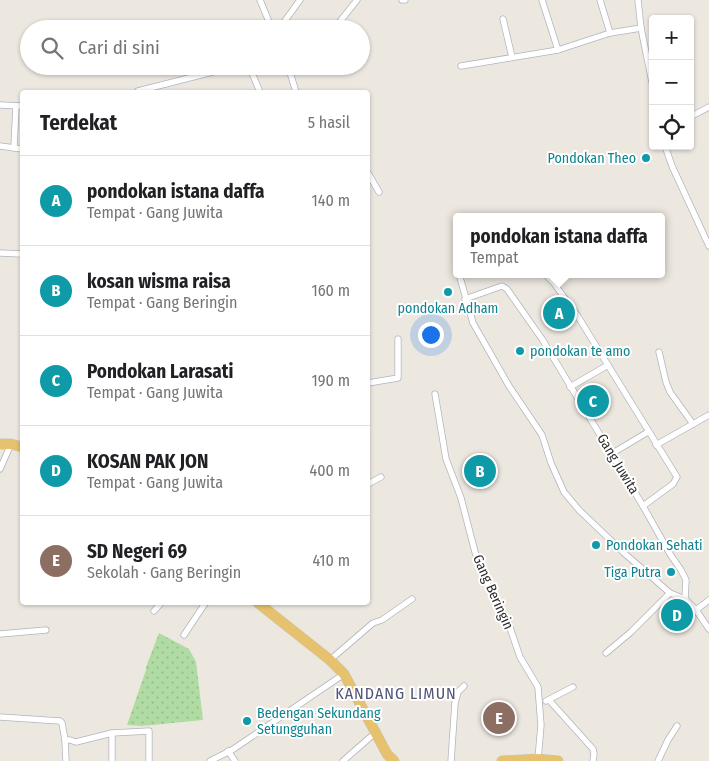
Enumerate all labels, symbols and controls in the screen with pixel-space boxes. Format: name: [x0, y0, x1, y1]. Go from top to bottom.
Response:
map controls: [649, 15, 694, 150]
button: +: [649, 15, 694, 60]
search box: [20, 20, 370, 75]
icon: search: [38, 34, 66, 62]
text: Cari di sini: [78, 36, 160, 59]
button: −: [649, 60, 694, 105]
button: locate: [649, 105, 694, 150]
text: Terdekat: [40, 110, 117, 136]
text: 5 hasil: [308, 113, 350, 132]
place label: Pondokan Theo: [548, 150, 636, 167]
marker: Pondokan Theo: [640, 152, 652, 164]
text: pondokan istana daffa: [87, 180, 265, 203]
text: A: [52, 191, 60, 210]
text: 140 m: [312, 191, 350, 210]
text: Tempat · Gang Juwita: [87, 203, 223, 222]
popup: [453, 213, 665, 278]
text: pondokan istana daffa: [470, 225, 648, 248]
text: Tempat: [470, 248, 518, 267]
text: kosan wisma raisa: [87, 270, 231, 293]
text: B: [52, 281, 60, 300]
text: 160 m: [311, 281, 350, 300]
marker: pondokan Adham: [442, 286, 454, 298]
text: Tempat · Gang Beringin: [87, 293, 238, 312]
pin: A: [543, 294, 575, 332]
place label: pondokan Adham: [398, 300, 498, 317]
your location: [418, 322, 444, 348]
place label: pondokan te amo: [530, 343, 630, 360]
marker: pondokan te amo: [514, 345, 526, 357]
text: Pondokan Larasati: [87, 360, 233, 383]
text: C: [52, 371, 60, 390]
text: 190 m: [312, 371, 350, 390]
pin: C: [577, 382, 609, 420]
text: Tempat · Gang Juwita: [87, 383, 223, 402]
street label: Gang Juwita: [593, 431, 643, 497]
text: KOSAN PAK JON: [87, 450, 208, 473]
pin: B: [464, 452, 496, 490]
text: D: [51, 461, 61, 480]
text: 400 m: [310, 461, 350, 480]
text: Tempat · Gang Juwita: [87, 473, 223, 492]
place label: Pondokan Sehati: [606, 537, 703, 554]
marker: Pondokan Sehati: [590, 539, 602, 551]
text: SD Negeri 69: [87, 540, 187, 563]
text: E: [52, 551, 60, 570]
text: 410 m: [312, 551, 350, 570]
street label: Gang Beringin: [469, 552, 517, 632]
text: Sekolah · Gang Beringin: [87, 563, 241, 582]
place label: Tiga Putra: [604, 564, 661, 581]
marker: Tiga Putra: [665, 566, 677, 578]
pin: D: [661, 596, 693, 634]
district label: KANDANG LIMUN: [335, 684, 457, 703]
pin: E: [483, 699, 515, 737]
place label: Bedengan Sekundang Setungguhan: [257, 705, 381, 738]
marker: Bedengan Sekundang Setungguhan: [241, 715, 253, 727]

